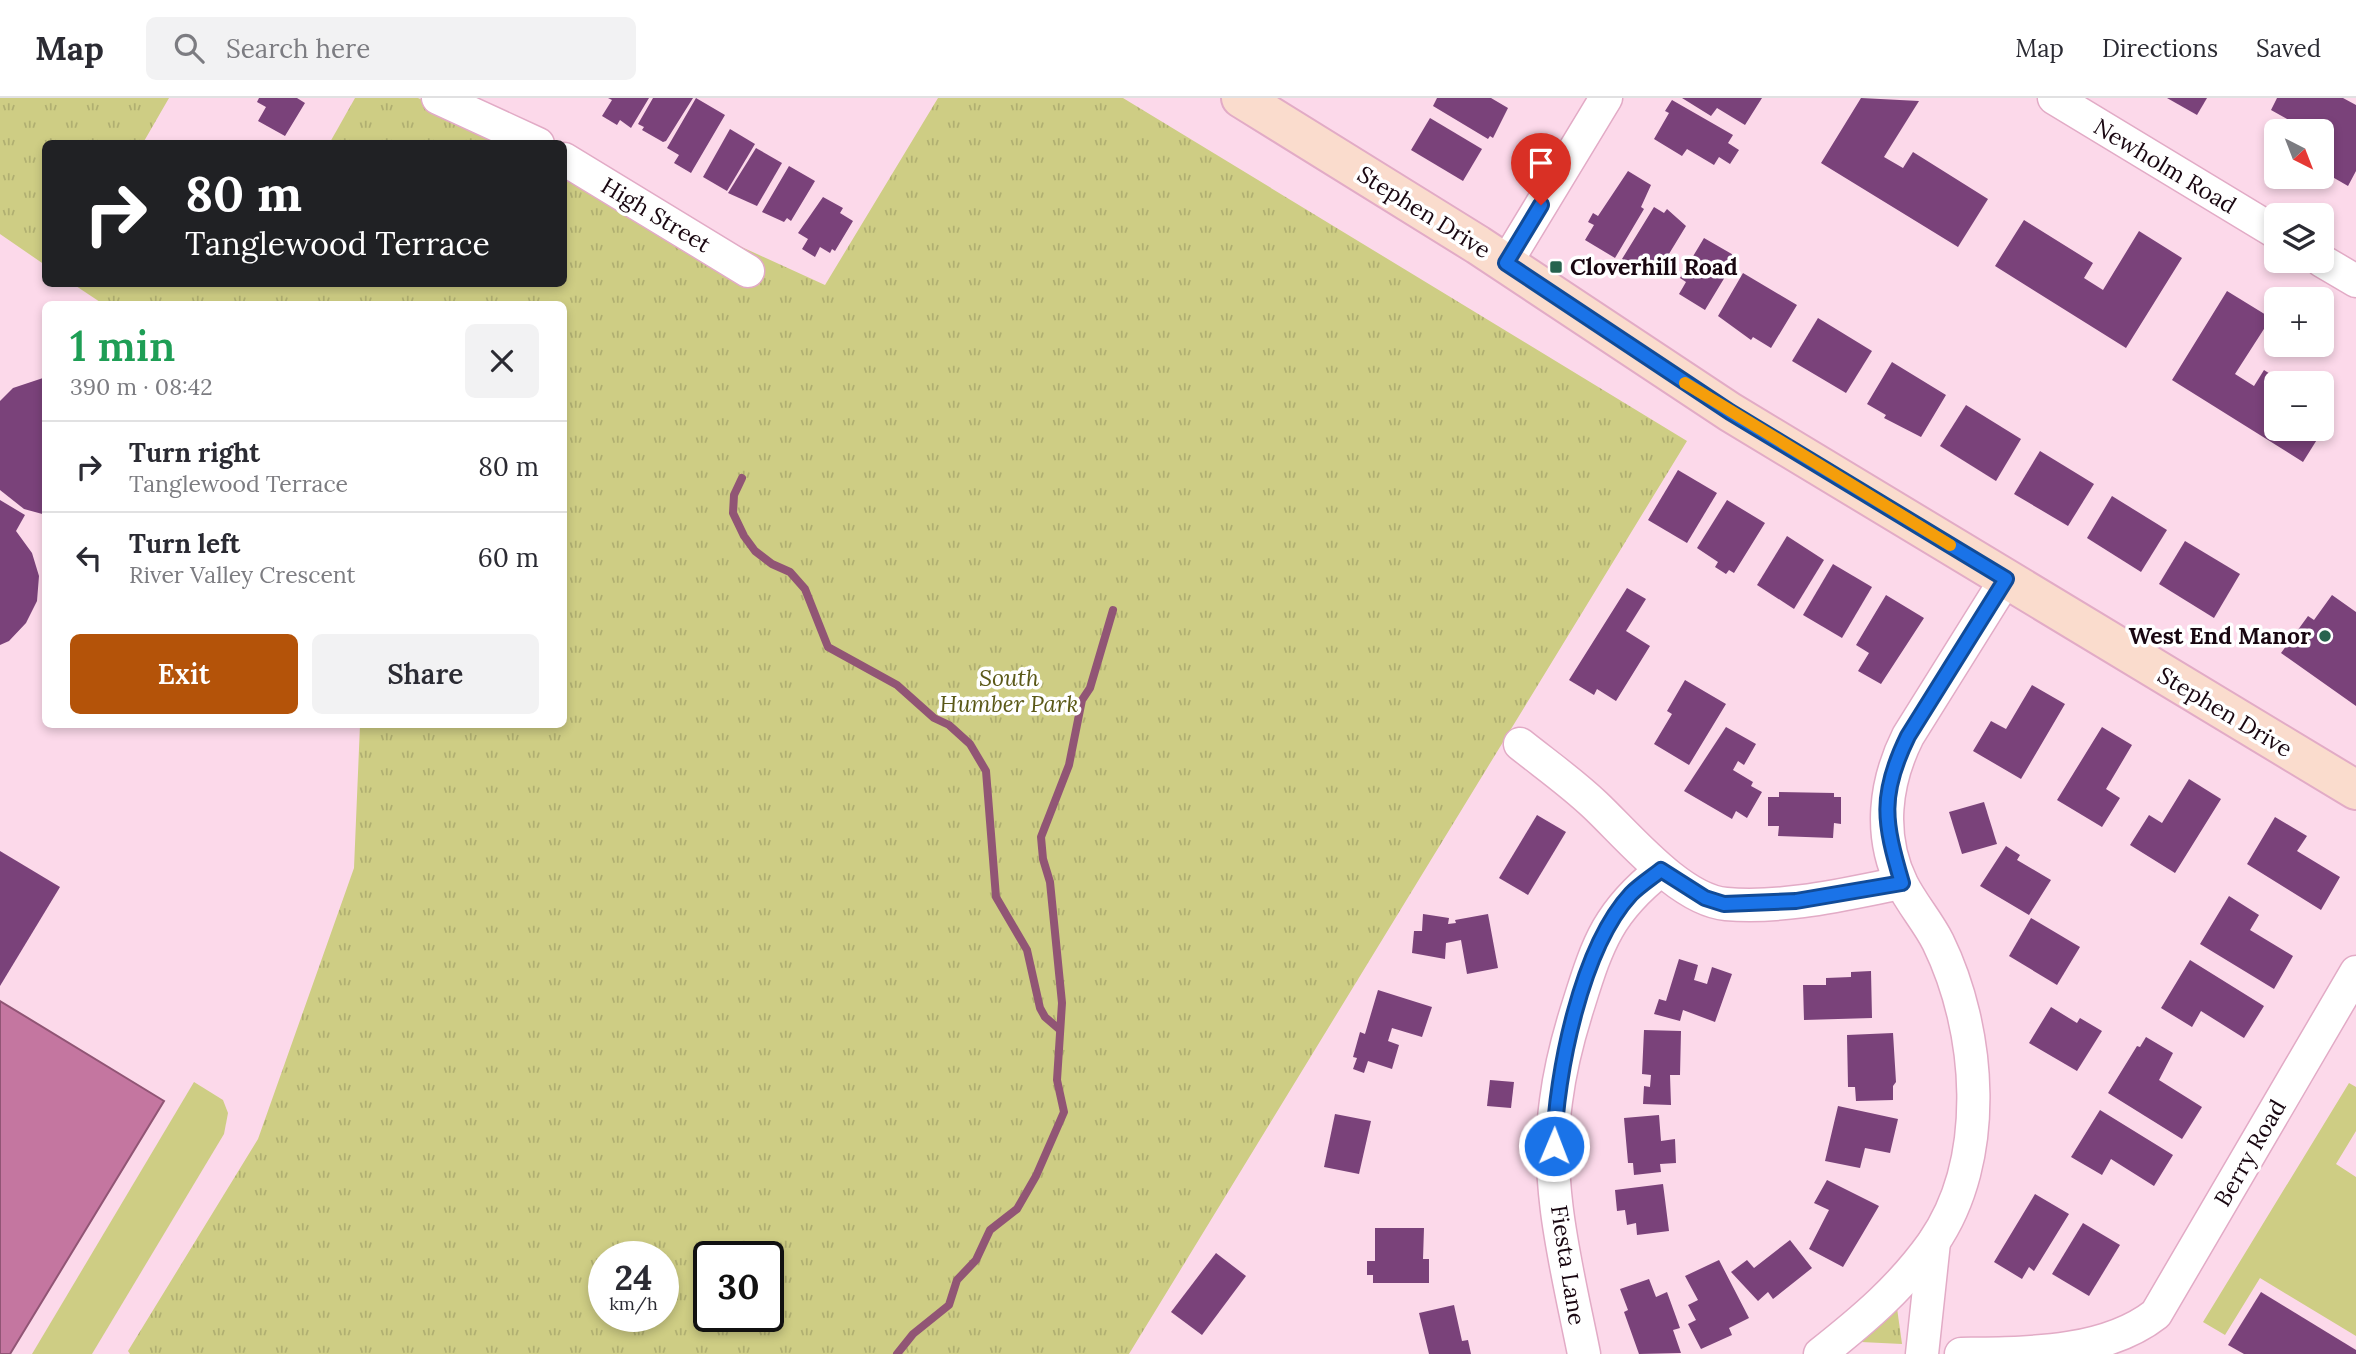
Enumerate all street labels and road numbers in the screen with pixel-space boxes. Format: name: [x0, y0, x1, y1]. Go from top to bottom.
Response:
street label: Newholm Road: [2089, 112, 2242, 220]
street label: Stephen Drive: [1352, 159, 1496, 264]
street label: High Street: [596, 171, 716, 259]
street label: Stephen Drive: [2153, 660, 2298, 763]
street label: Berry Road: [2207, 1094, 2292, 1211]
street label: Fiesta Lane: [1545, 1203, 1592, 1327]

